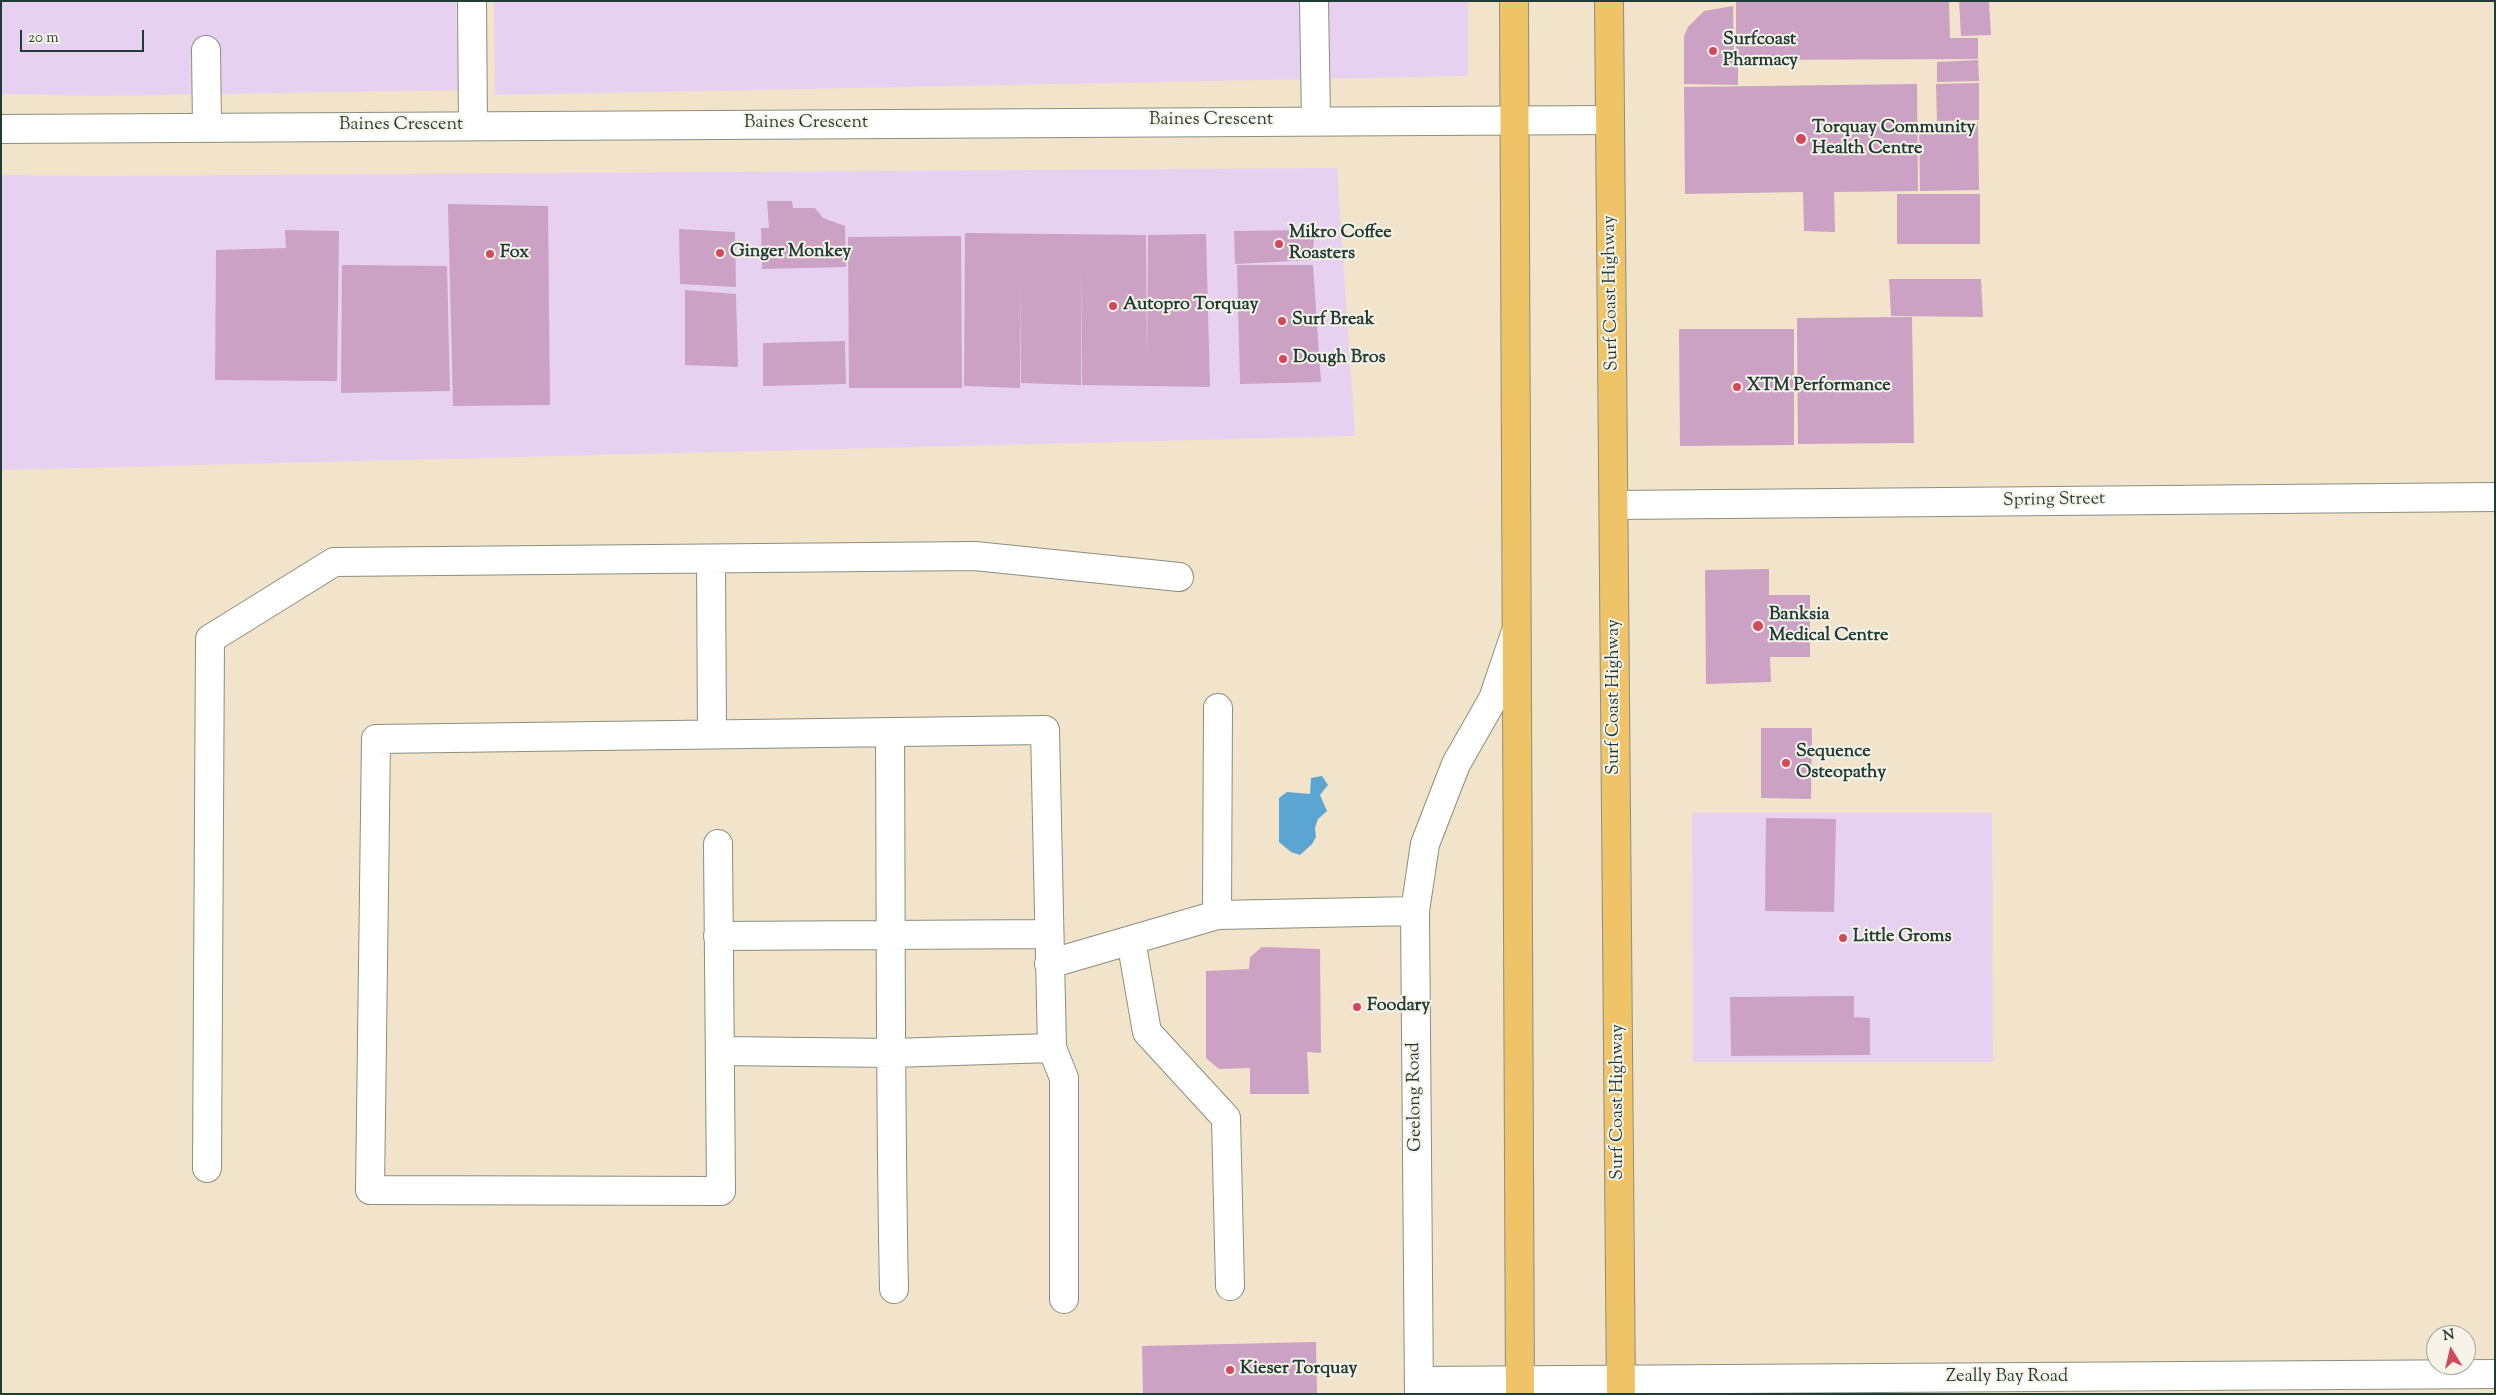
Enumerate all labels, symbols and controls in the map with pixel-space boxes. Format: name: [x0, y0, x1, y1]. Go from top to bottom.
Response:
scale bar: [22, 20, 146, 52]
text: 20 m: [28, 28, 59, 49]
place label: Surfcoast Pharmacy: [1723, 30, 1798, 72]
marker: Surfcoast Pharmacy: [1707, 45, 1719, 57]
street label: Baines Crescent: [1149, 110, 1273, 132]
street label: Baines Crescent: [744, 113, 868, 135]
street label: Baines Crescent: [339, 115, 463, 137]
place label: Torquay Community Health Centre: [1812, 118, 1975, 160]
marker: Torquay Community Health Centre: [1794, 132, 1808, 146]
street label: Surf Coast Highway: [1600, 215, 1624, 371]
place label: Mikro Coffee Roasters: [1289, 223, 1392, 266]
marker: Mikro Coffee Roasters: [1273, 238, 1285, 250]
place label: Ginger Monkey: [730, 242, 851, 264]
place label: Fox: [500, 243, 529, 265]
marker: Ginger Monkey: [714, 247, 726, 259]
marker: Fox: [484, 248, 496, 260]
place label: Autopro Torquay: [1123, 295, 1259, 317]
marker: Autopro Torquay: [1107, 300, 1119, 312]
place label: Surf Break: [1292, 310, 1374, 332]
marker: Surf Break: [1276, 315, 1288, 327]
place label: Dough Bros: [1293, 348, 1386, 370]
marker: Dough Bros: [1277, 353, 1289, 365]
place label: XTM Performance: [1747, 376, 1891, 398]
marker: XTM Performance: [1731, 381, 1743, 393]
street label: Spring Street: [2003, 489, 2105, 513]
place label: Banksia Medical Centre: [1769, 605, 1888, 648]
street label: Surf Coast Highway: [1604, 619, 1626, 775]
marker: Banksia Medical Centre: [1751, 619, 1765, 633]
place label: Sequence Osteopathy: [1796, 742, 1886, 784]
marker: Sequence Osteopathy: [1780, 757, 1792, 769]
place label: Little Groms: [1853, 927, 1952, 949]
marker: Little Groms: [1837, 932, 1849, 944]
place label: Foodary: [1367, 996, 1430, 1018]
marker: Foodary: [1351, 1001, 1363, 1013]
street label: Surf Coast Highway: [1608, 1024, 1630, 1180]
street label: Geelong Road: [1404, 1042, 1428, 1152]
north arrow: [2426, 1325, 2476, 1375]
text: N: [2442, 1325, 2456, 1347]
place label: Kieser Torquay: [1240, 1359, 1357, 1381]
marker: Kieser Torquay: [1224, 1364, 1236, 1376]
street label: Zeally Bay Road: [1946, 1367, 2068, 1389]

